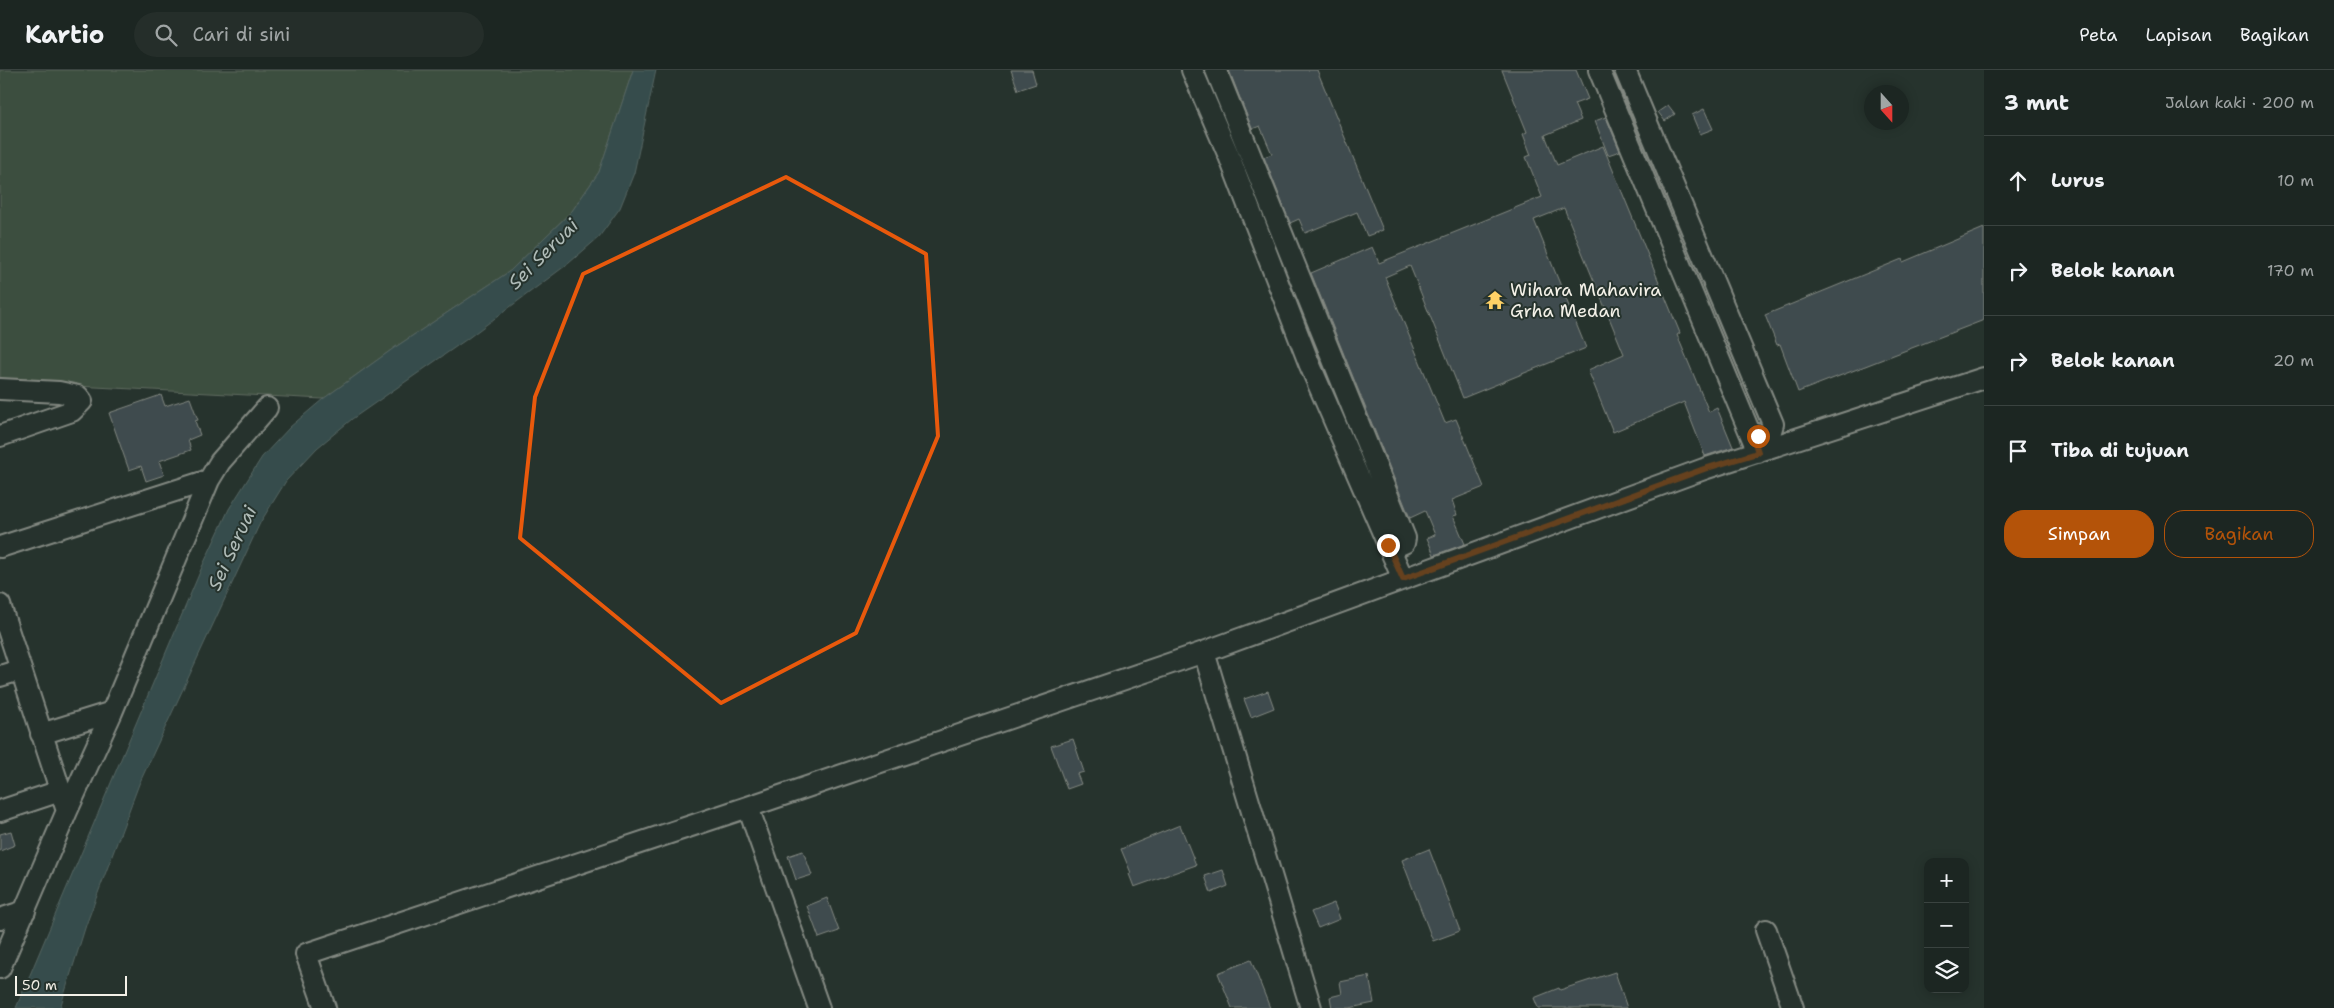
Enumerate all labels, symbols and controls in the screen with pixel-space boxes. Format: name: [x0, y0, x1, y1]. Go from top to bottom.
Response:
search box: [134, 12, 484, 57]
text: Kartio: [25, 19, 104, 51]
icon: search: [152, 21, 180, 49]
text: Cari di sini: [192, 22, 290, 47]
text: Peta: [2079, 23, 2118, 47]
text: Lapisan: [2146, 23, 2212, 47]
text: Bagikan: [2240, 23, 2309, 47]
north arrow: [1864, 85, 1909, 130]
text: 3 mnt: [2004, 89, 2069, 117]
text: Jalan kaki · 200 m: [2165, 92, 2314, 113]
icon: ahead: [2004, 167, 2032, 195]
text: Lurus: [2051, 168, 2105, 193]
text: 10 m: [2277, 170, 2314, 191]
water label: Sei Seruai: [502, 213, 584, 295]
icon: right: [2004, 257, 2032, 285]
text: Belok kanan: [2051, 258, 2175, 283]
text: 170 m: [2267, 260, 2314, 281]
place label: Wihara Mahavira Grha Medan: [1510, 278, 1662, 323]
temple icon: Wihara Mahavira Grha Medan: [1484, 289, 1506, 311]
icon: right: [2004, 347, 2032, 375]
text: Belok kanan: [2051, 348, 2175, 373]
text: 20 m: [2273, 350, 2314, 371]
route start: [1747, 425, 1770, 448]
icon: arrive: [2004, 437, 2032, 465]
text: Tiba di tujuan: [2051, 438, 2189, 463]
water label: Sei Seruai: [202, 501, 263, 594]
button: Simpan: [2004, 510, 2154, 558]
button: Bagikan: [2164, 510, 2314, 558]
route end: [1377, 534, 1400, 557]
map controls: [1924, 858, 1969, 993]
button: +: [1924, 858, 1969, 903]
button: −: [1924, 903, 1969, 948]
button: layers: [1924, 948, 1969, 993]
scale bar: [15, 973, 128, 996]
text: 50 m: [22, 976, 57, 994]

